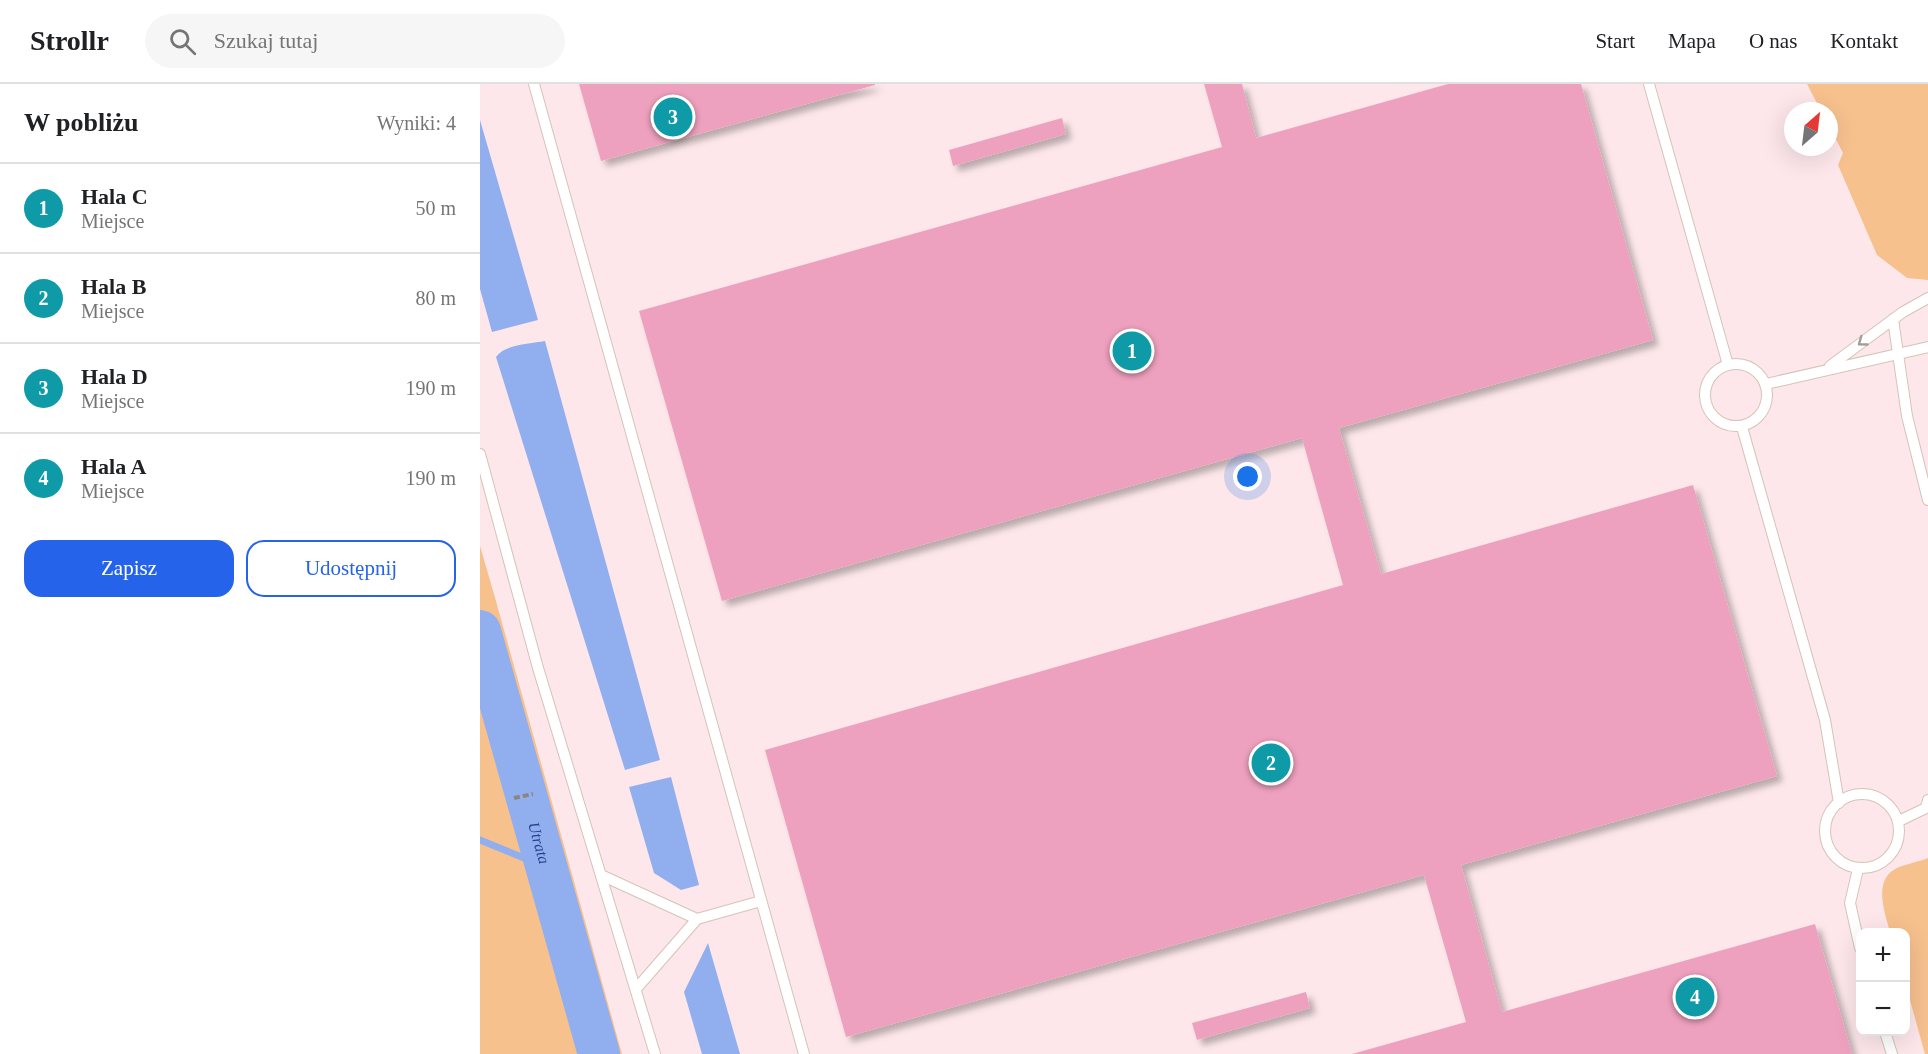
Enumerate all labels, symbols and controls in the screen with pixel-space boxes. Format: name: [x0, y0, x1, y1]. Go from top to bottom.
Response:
search box: [145, 14, 565, 68]
text: Strollr: [30, 25, 109, 56]
icon: search: [166, 25, 199, 58]
text: Szukaj tutaj: [214, 28, 318, 53]
text: Start: [1595, 29, 1635, 53]
text: Mapa: [1668, 29, 1716, 53]
text: O nas: [1749, 29, 1797, 53]
text: Kontakt: [1830, 29, 1898, 53]
pin: 3: [654, 94, 692, 140]
north arrow: [1784, 102, 1838, 156]
text: W pobliżu: [24, 108, 138, 137]
text: Wyniki: 4: [377, 112, 456, 134]
text: Hala C: [81, 184, 148, 209]
text: 1: [39, 197, 49, 219]
text: 50 m: [415, 197, 456, 219]
text: Miejsce: [81, 210, 144, 232]
text: Hala B: [81, 274, 146, 299]
text: 2: [39, 287, 49, 309]
text: 80 m: [415, 287, 456, 309]
text: Miejsce: [81, 300, 144, 322]
pin: 1: [1112, 328, 1152, 374]
one-way arrow: [1858, 335, 1869, 346]
text: Hala D: [81, 364, 148, 389]
text: 3: [39, 377, 49, 399]
text: 190 m: [405, 377, 456, 399]
text: Miejsce: [81, 390, 144, 412]
text: Hala A: [81, 454, 146, 479]
your location: [1233, 462, 1262, 491]
text: 4: [39, 467, 49, 489]
text: 190 m: [405, 467, 456, 489]
text: Miejsce: [81, 480, 144, 502]
button: Zapisz: [24, 540, 234, 597]
button: Udostępnij: [246, 540, 456, 597]
pin: 2: [1252, 740, 1290, 786]
water label: Utrata: [526, 820, 554, 866]
map controls: [1856, 928, 1910, 1036]
button: +: [1856, 928, 1910, 982]
pin: 4: [1676, 974, 1714, 1020]
button: −: [1856, 982, 1910, 1036]

